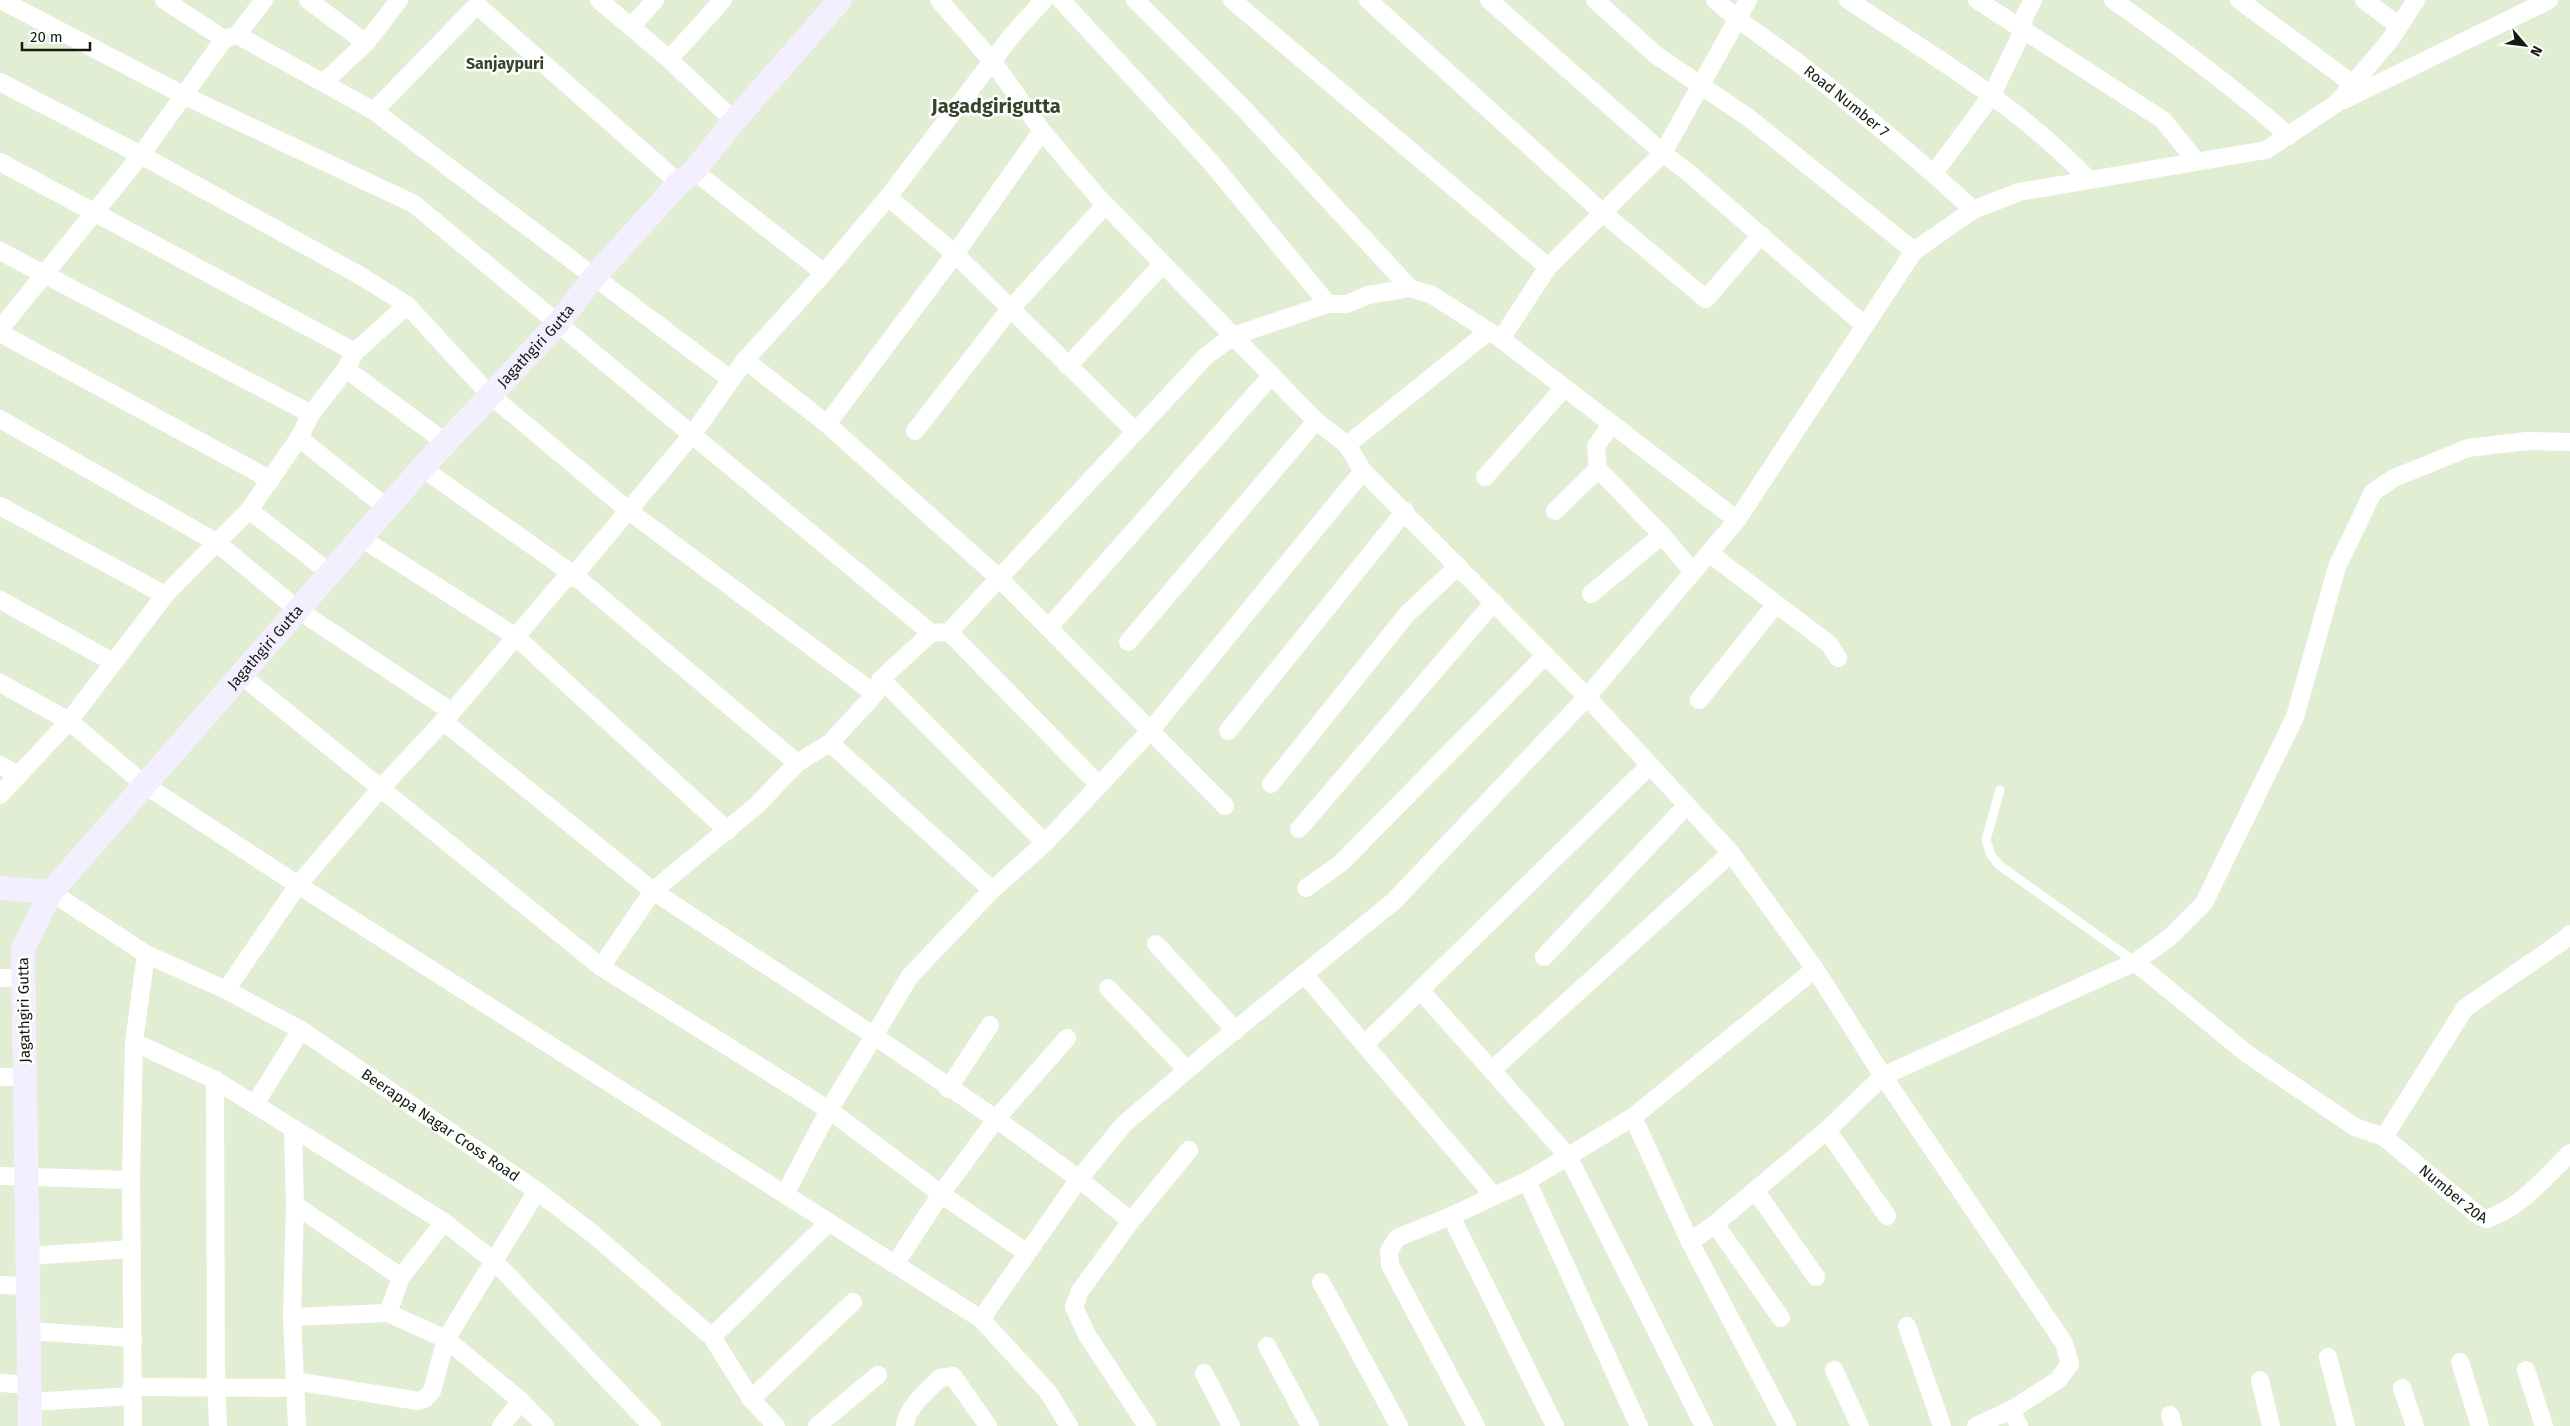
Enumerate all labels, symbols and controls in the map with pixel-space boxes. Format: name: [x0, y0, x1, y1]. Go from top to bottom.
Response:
scale bar: [22, 20, 90, 52]
north arrow: [2500, 20, 2550, 70]
text: 20 m: [30, 28, 63, 46]
text: N: [2526, 43, 2546, 59]
district label: Sanjaypuri: [466, 54, 544, 73]
street label: Road Number 7: [1800, 62, 1893, 141]
district label: Jagadgirigutta: [930, 94, 1061, 118]
street label: Jagathgiri Gutta: [494, 301, 578, 391]
street label: Jagathgiri Gutta: [224, 601, 307, 693]
street label: Jagathgiri Gutta: [14, 957, 34, 1063]
street label: Beerappa Nagar Cross Road: [358, 1065, 523, 1185]
street label: Number 20A: [2415, 1161, 2490, 1228]

